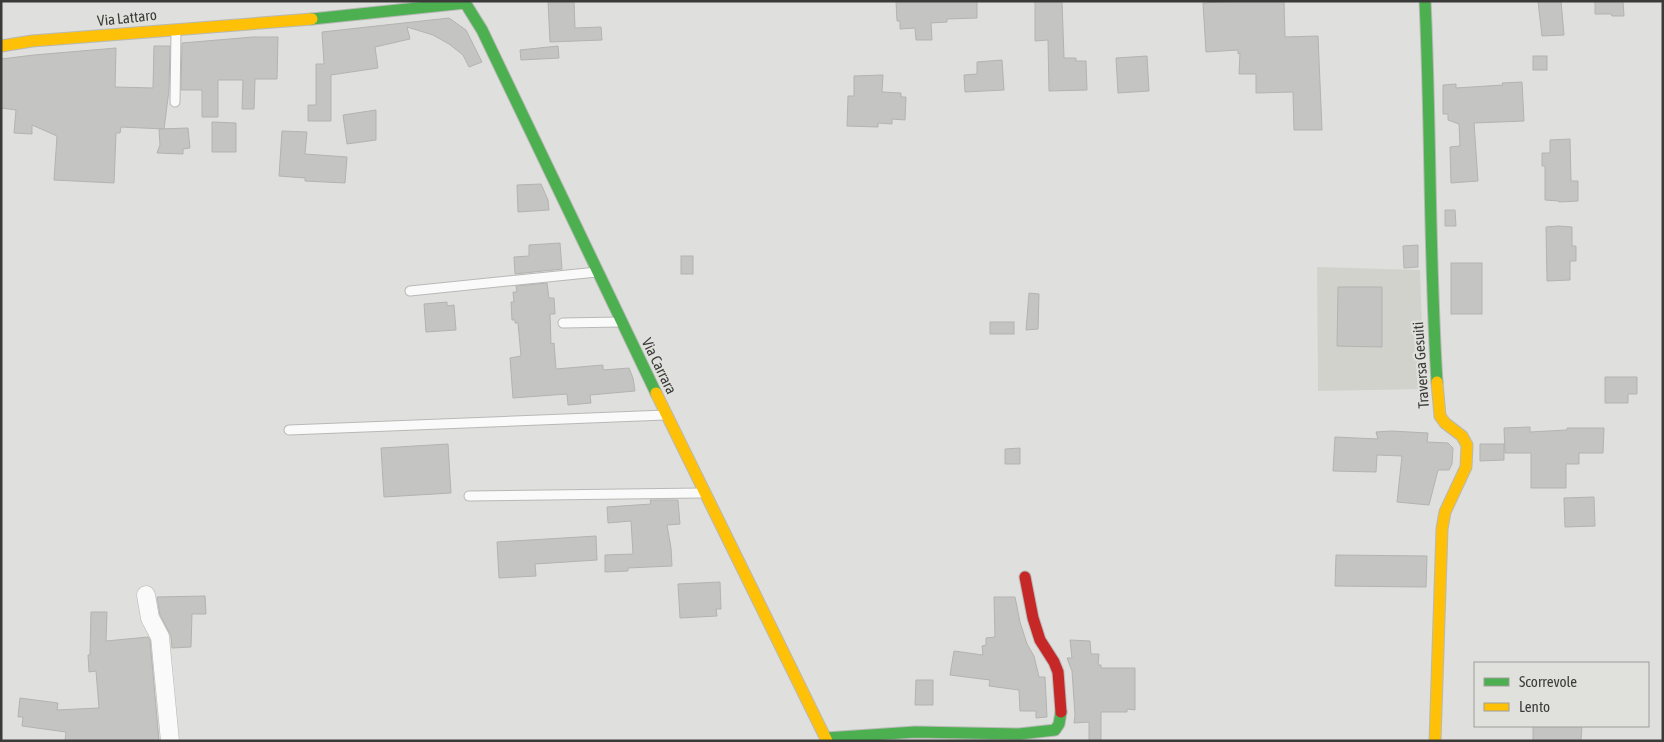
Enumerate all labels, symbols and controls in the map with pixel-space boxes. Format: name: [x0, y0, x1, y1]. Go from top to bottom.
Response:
street label: Via Lattaro: [96, 6, 158, 29]
street label: Traversa Gesuiti: [1409, 321, 1432, 409]
street label: Via Carrara: [639, 335, 680, 397]
legend: [1474, 662, 1649, 727]
text: Scorrevole: [1519, 673, 1577, 690]
text: Lento: [1519, 698, 1550, 715]

